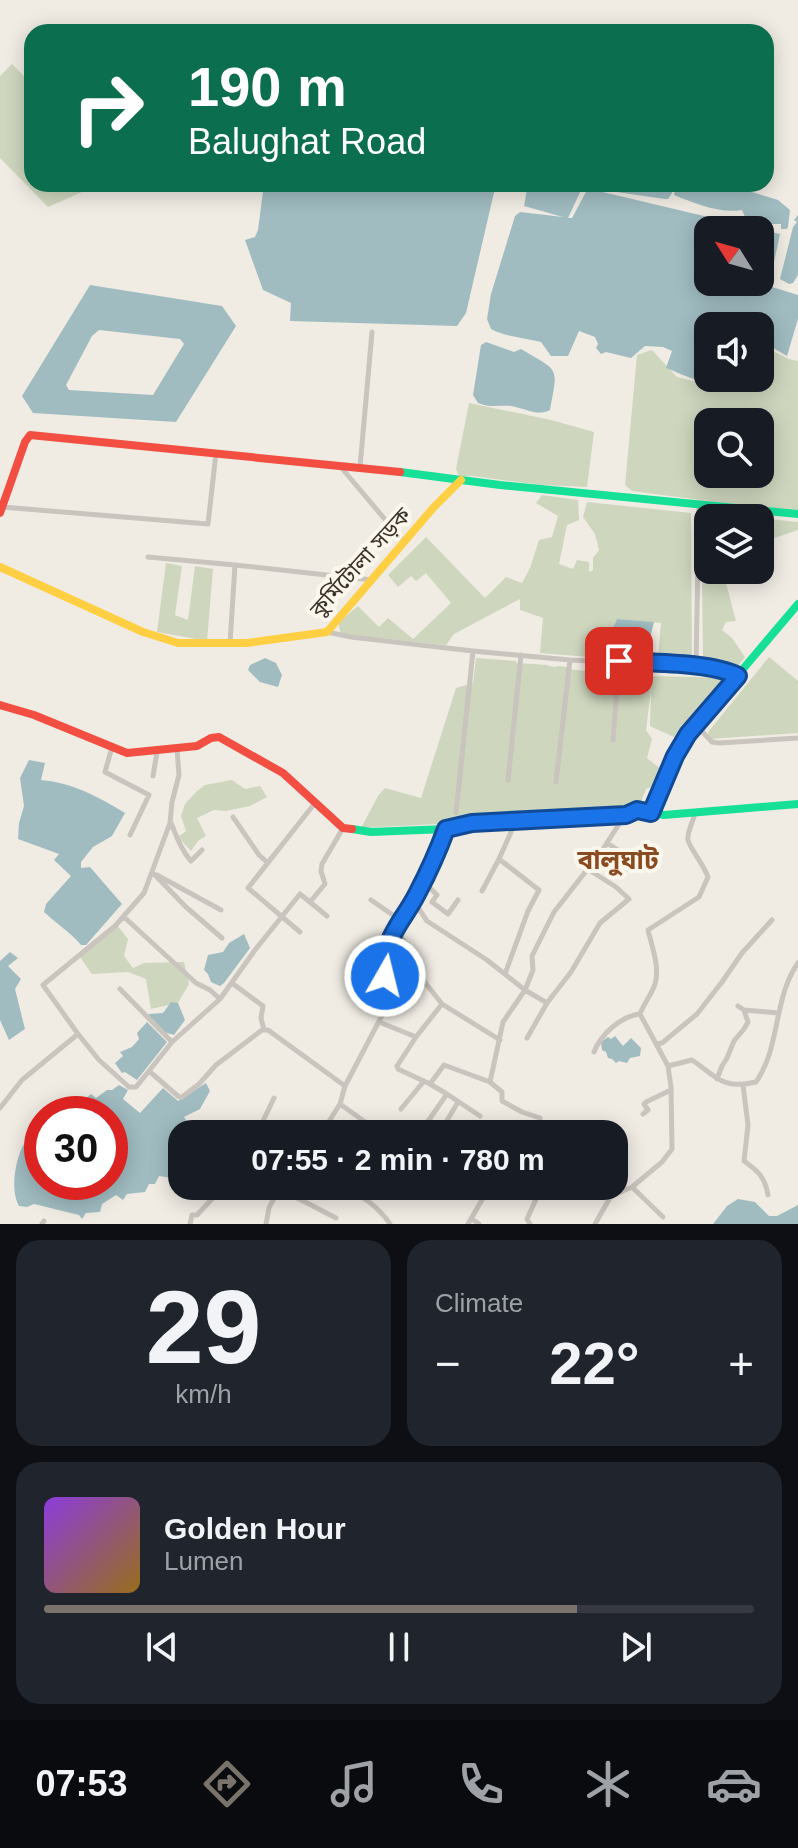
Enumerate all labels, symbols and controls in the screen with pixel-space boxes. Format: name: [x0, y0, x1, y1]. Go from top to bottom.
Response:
text: 190 m: [188, 55, 347, 118]
icon: right: [56, 56, 160, 160]
text: Balughat Road: [188, 121, 426, 162]
north arrow: [694, 216, 774, 296]
map controls: [694, 216, 774, 584]
button: sound: [694, 312, 774, 392]
button: search: [694, 408, 774, 488]
street label: কুর্মিটোলা সড়ক: [304, 502, 417, 623]
button: layers: [694, 504, 774, 584]
pin: [585, 627, 653, 695]
icon: arrive: [597, 639, 641, 683]
district label: বালুঘাট: [577, 844, 659, 877]
position arrow: [343, 934, 427, 1018]
speed limit sign: 30: [24, 1096, 128, 1200]
text: 07:55 · 2 min · 780 m: [251, 1143, 545, 1176]
text: 29: [146, 1269, 261, 1385]
text: Climate: [435, 1288, 523, 1318]
text: 22°: [549, 1330, 640, 1397]
text: −: [435, 1339, 461, 1388]
text: +: [728, 1339, 754, 1388]
text: km/h: [175, 1379, 232, 1409]
text: Golden Hour: [164, 1512, 346, 1545]
text: Lumen: [164, 1546, 244, 1576]
icon: previous: [140, 1625, 184, 1669]
icon: pause: [377, 1625, 421, 1669]
icon: next: [614, 1625, 658, 1669]
icon: directions: [199, 1756, 255, 1812]
icon: music: [326, 1756, 382, 1812]
icon: phone: [453, 1756, 509, 1812]
icon: climate: [580, 1756, 636, 1812]
icon: car: [706, 1756, 762, 1812]
text: 07:53: [35, 1763, 128, 1804]

